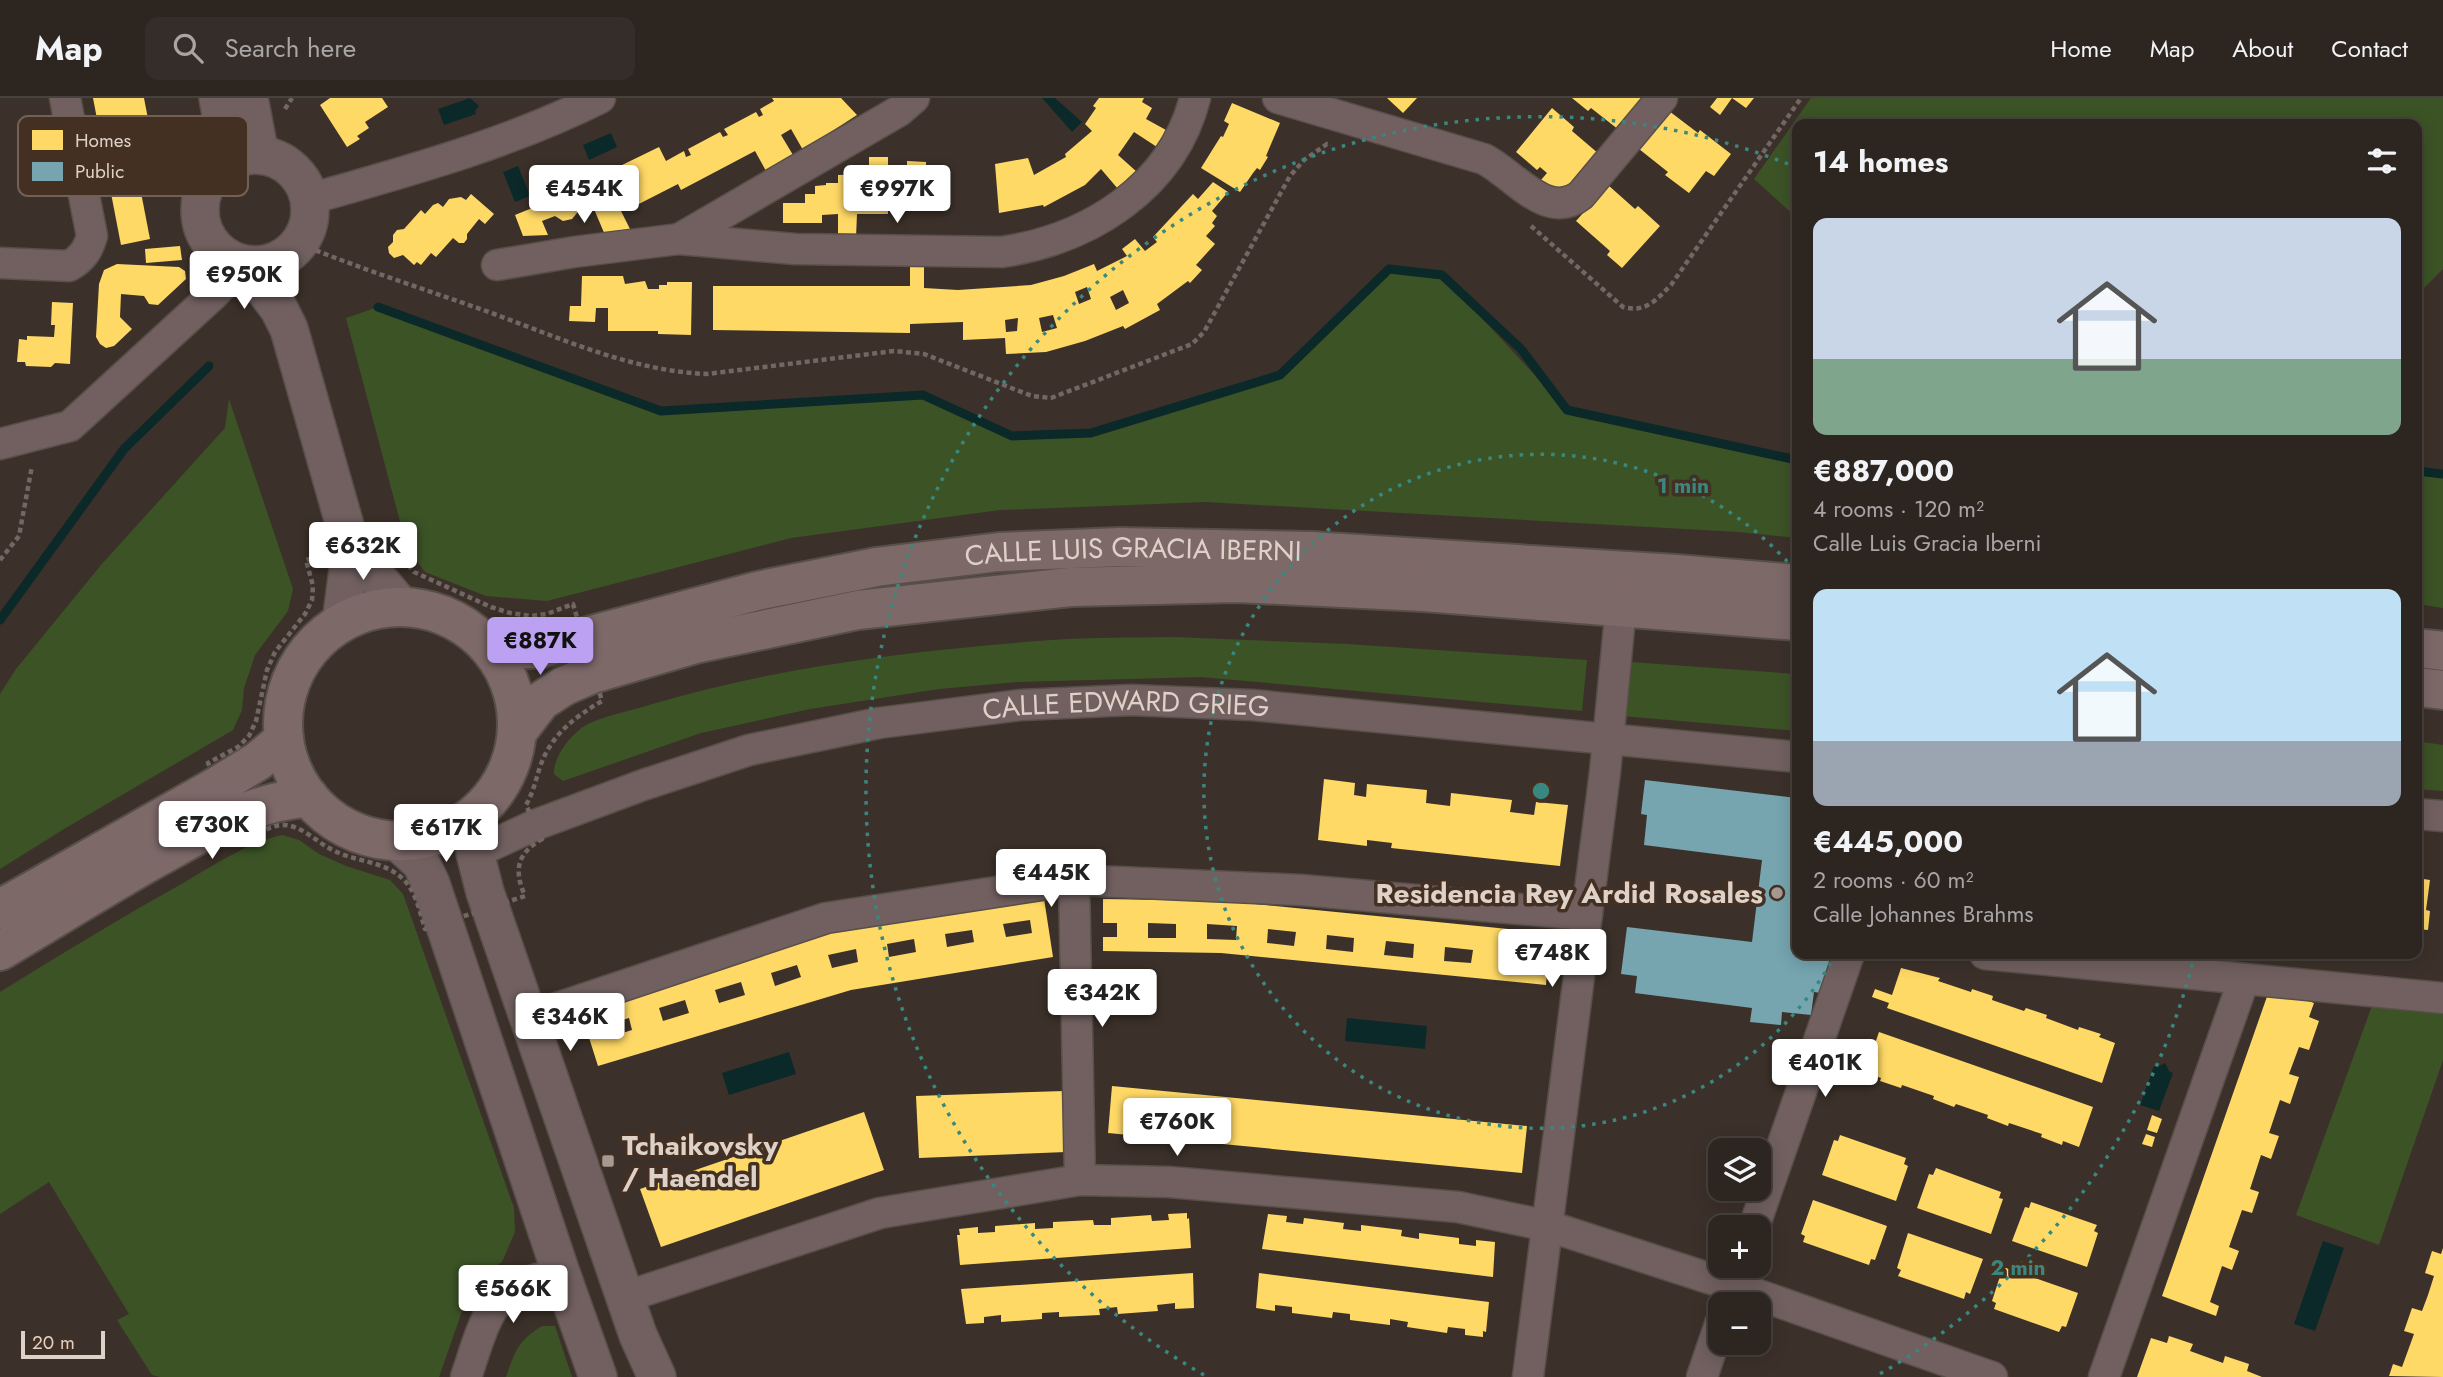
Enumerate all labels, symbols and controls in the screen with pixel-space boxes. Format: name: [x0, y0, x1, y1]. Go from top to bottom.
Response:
search box: [145, 17, 635, 80]
text: Map: [35, 25, 103, 72]
icon: search: [169, 29, 207, 67]
text: Search here: [225, 29, 356, 67]
text: Home: [2050, 31, 2112, 66]
text: Map: [2150, 31, 2194, 66]
text: About: [2232, 31, 2293, 66]
text: Contact: [2331, 31, 2408, 66]
legend: [18, 116, 248, 196]
text: Homes: [75, 127, 132, 154]
text: 14 homes: [1813, 140, 1948, 183]
icon: filters: [2363, 142, 2401, 180]
text: Public: [75, 158, 124, 185]
pin: €454K: [535, 166, 633, 225]
pin: €997K: [848, 166, 946, 225]
text: €454K: [545, 171, 623, 205]
text: €997K: [859, 171, 935, 205]
pin: €950K: [195, 252, 293, 311]
text: €950K: [206, 257, 282, 291]
icon: home: [2044, 263, 2170, 389]
text: €887,000: [1813, 449, 1954, 492]
text: 1 min: [1657, 471, 1709, 501]
text: 4 rooms · 120 m²: [1813, 492, 1984, 526]
pin: €632K: [314, 522, 412, 582]
text: Calle Luis Gracia Iberni: [1813, 526, 2042, 560]
street label: CALLE LUIS GRACIA IBERNI: [962, 527, 1302, 577]
text: €632K: [325, 528, 401, 562]
pin: €887K: [491, 618, 589, 677]
text: €887K: [503, 623, 577, 657]
icon: home: [2044, 634, 2170, 760]
street label: CALLE EDWARD GRIEG: [980, 680, 1272, 731]
centre of rings: [1529, 779, 1553, 803]
pin: €730K: [163, 802, 261, 861]
pin: €617K: [397, 804, 495, 864]
text: €730K: [175, 807, 249, 841]
text: €617K: [410, 810, 482, 844]
text: €445,000: [1813, 820, 1963, 863]
pin: €445K: [1002, 850, 1100, 909]
text: €445K: [1012, 855, 1090, 889]
text: 2 rooms · 60 m²: [1813, 863, 1973, 897]
place label: Residencia Rey Ardid Rosales: [1376, 873, 1763, 914]
marker: Residencia Rey Ardid Rosales: [1769, 885, 1785, 901]
text: Calle Johannes Brahms: [1813, 897, 2034, 931]
pin: €748K: [1503, 930, 1601, 989]
text: €748K: [1514, 935, 1590, 969]
pin: €342K: [1053, 970, 1151, 1029]
text: €342K: [1064, 975, 1140, 1009]
pin: €346K: [521, 993, 619, 1053]
text: €346K: [532, 999, 608, 1033]
pin: €401K: [1776, 1040, 1874, 1099]
text: €401K: [1788, 1045, 1862, 1079]
pin: €760K: [1128, 1098, 1226, 1158]
text: €760K: [1139, 1104, 1215, 1138]
place label: Tchaikovsky / Haendel: [622, 1125, 778, 1198]
map controls: [1708, 1138, 1771, 1355]
button: layers: [1708, 1138, 1771, 1201]
marker: Tchaikovsky / Haendel: [600, 1153, 616, 1169]
button: +: [1708, 1215, 1771, 1278]
text: 2 min: [1990, 1253, 2046, 1283]
pin: €566K: [464, 1266, 562, 1325]
text: €566K: [475, 1271, 551, 1305]
button: −: [1708, 1292, 1771, 1355]
scale bar: [21, 1328, 105, 1360]
text: 20 m: [32, 1329, 75, 1356]

